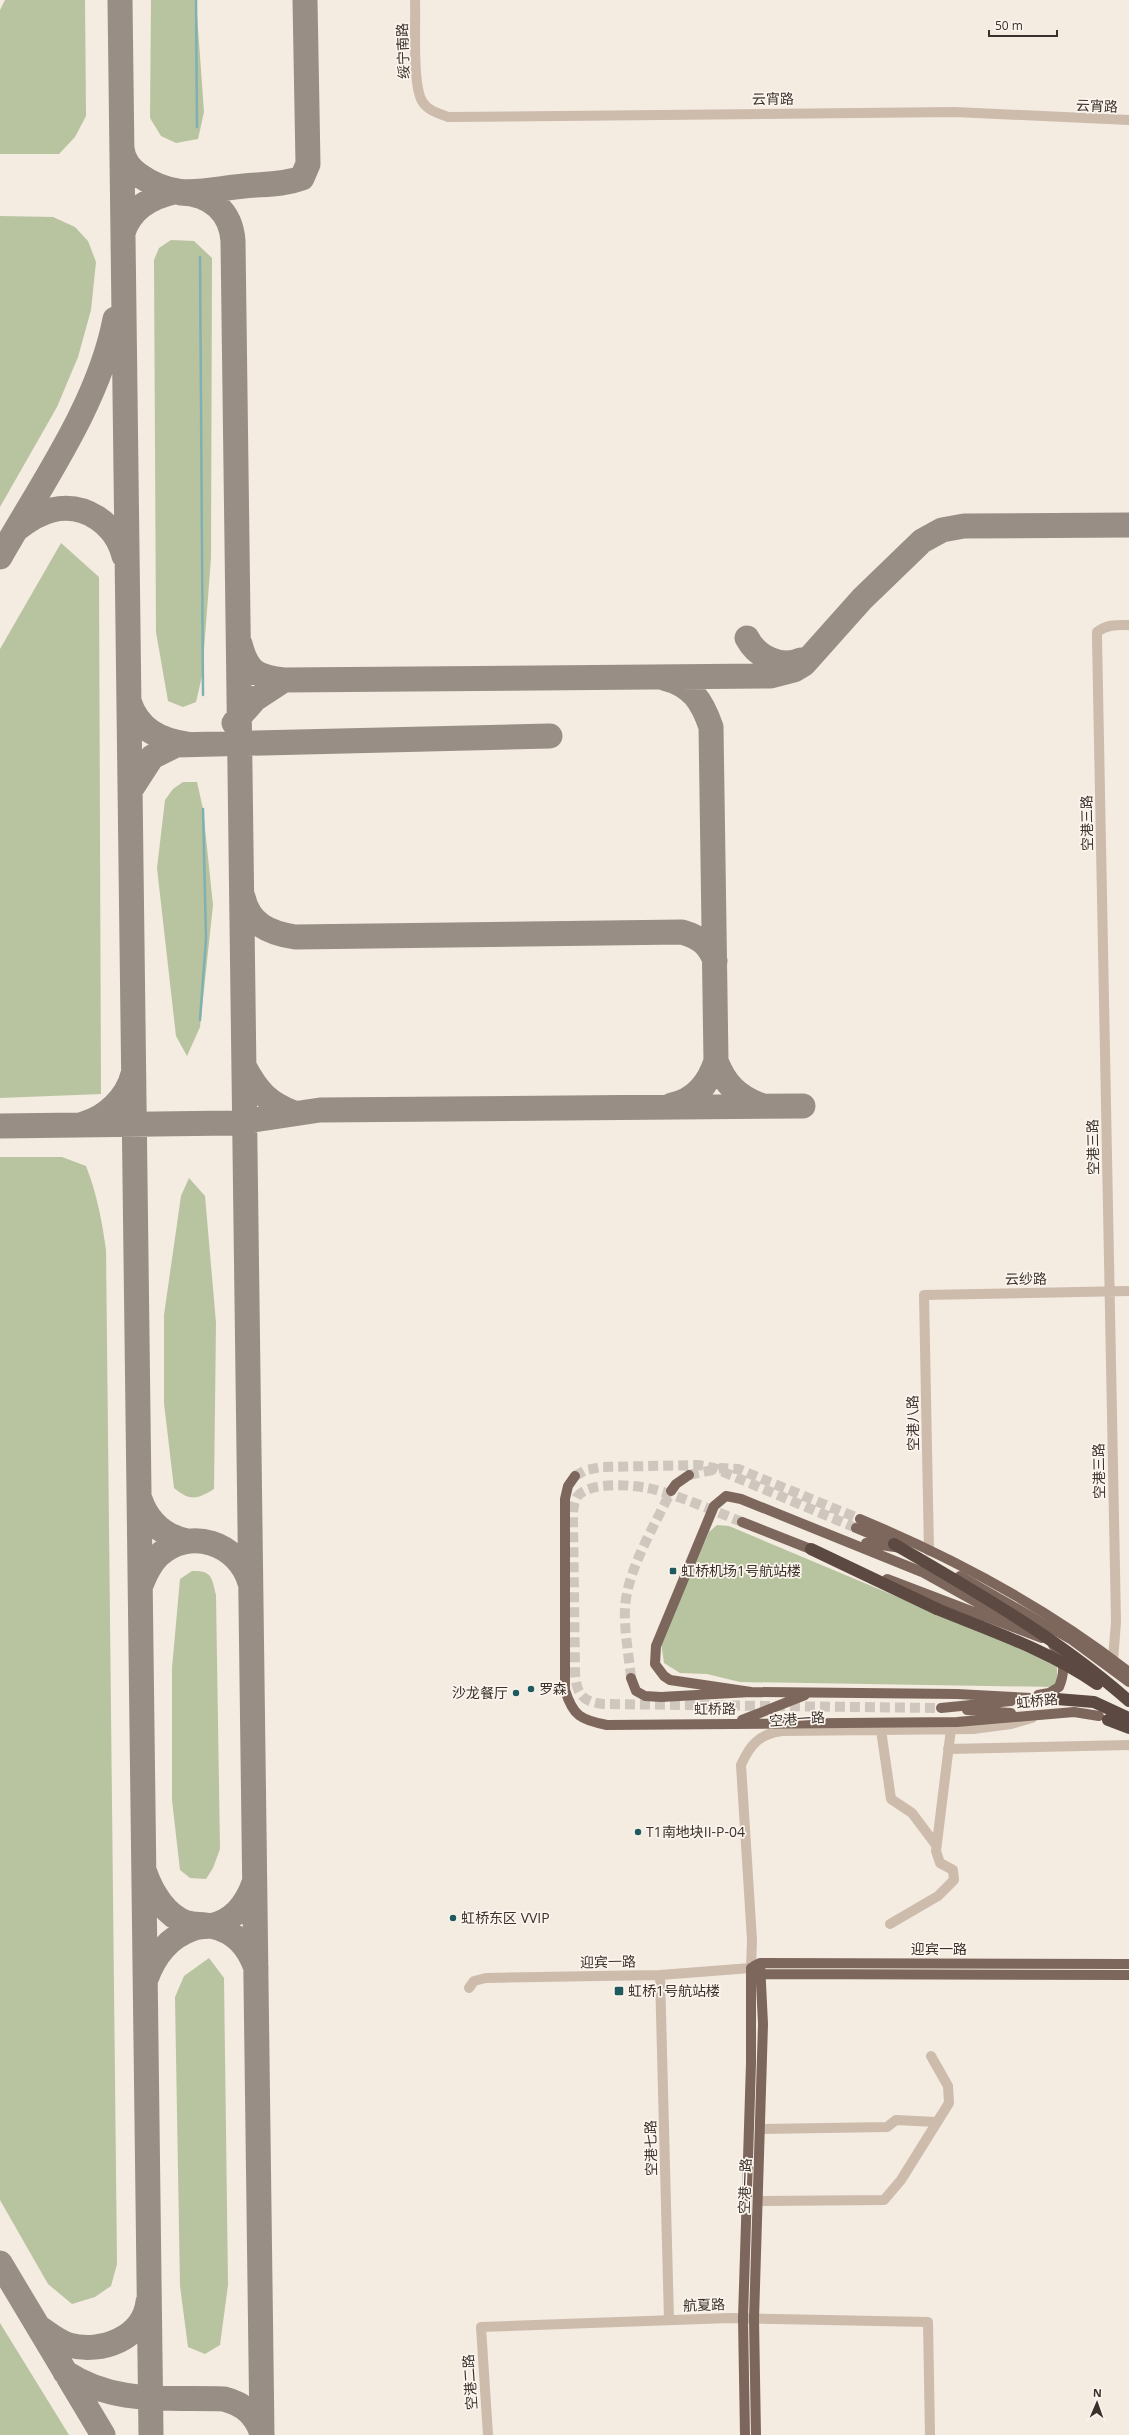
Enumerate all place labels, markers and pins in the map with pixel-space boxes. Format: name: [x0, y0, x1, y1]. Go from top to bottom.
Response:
place label: 虹桥机场1号航站楼: [681, 1561, 801, 1580]
marker: 虹桥机场1号航站楼: [668, 1566, 678, 1576]
place label: 罗森: [539, 1679, 567, 1698]
place label: 沙龙餐厅: [452, 1683, 508, 1702]
marker: 罗森: [526, 1684, 536, 1694]
marker: 沙龙餐厅: [511, 1688, 521, 1698]
place label: T1南地块II-P-04: [646, 1822, 745, 1841]
marker: T1南地块II-P-04: [633, 1827, 643, 1837]
place label: 虹桥东区 VVIP: [461, 1908, 550, 1927]
marker: 虹桥东区 VVIP: [448, 1913, 458, 1923]
place label: 虹桥1号航站楼: [628, 1981, 720, 2000]
marker: 虹桥1号航站楼: [613, 1985, 625, 1997]

